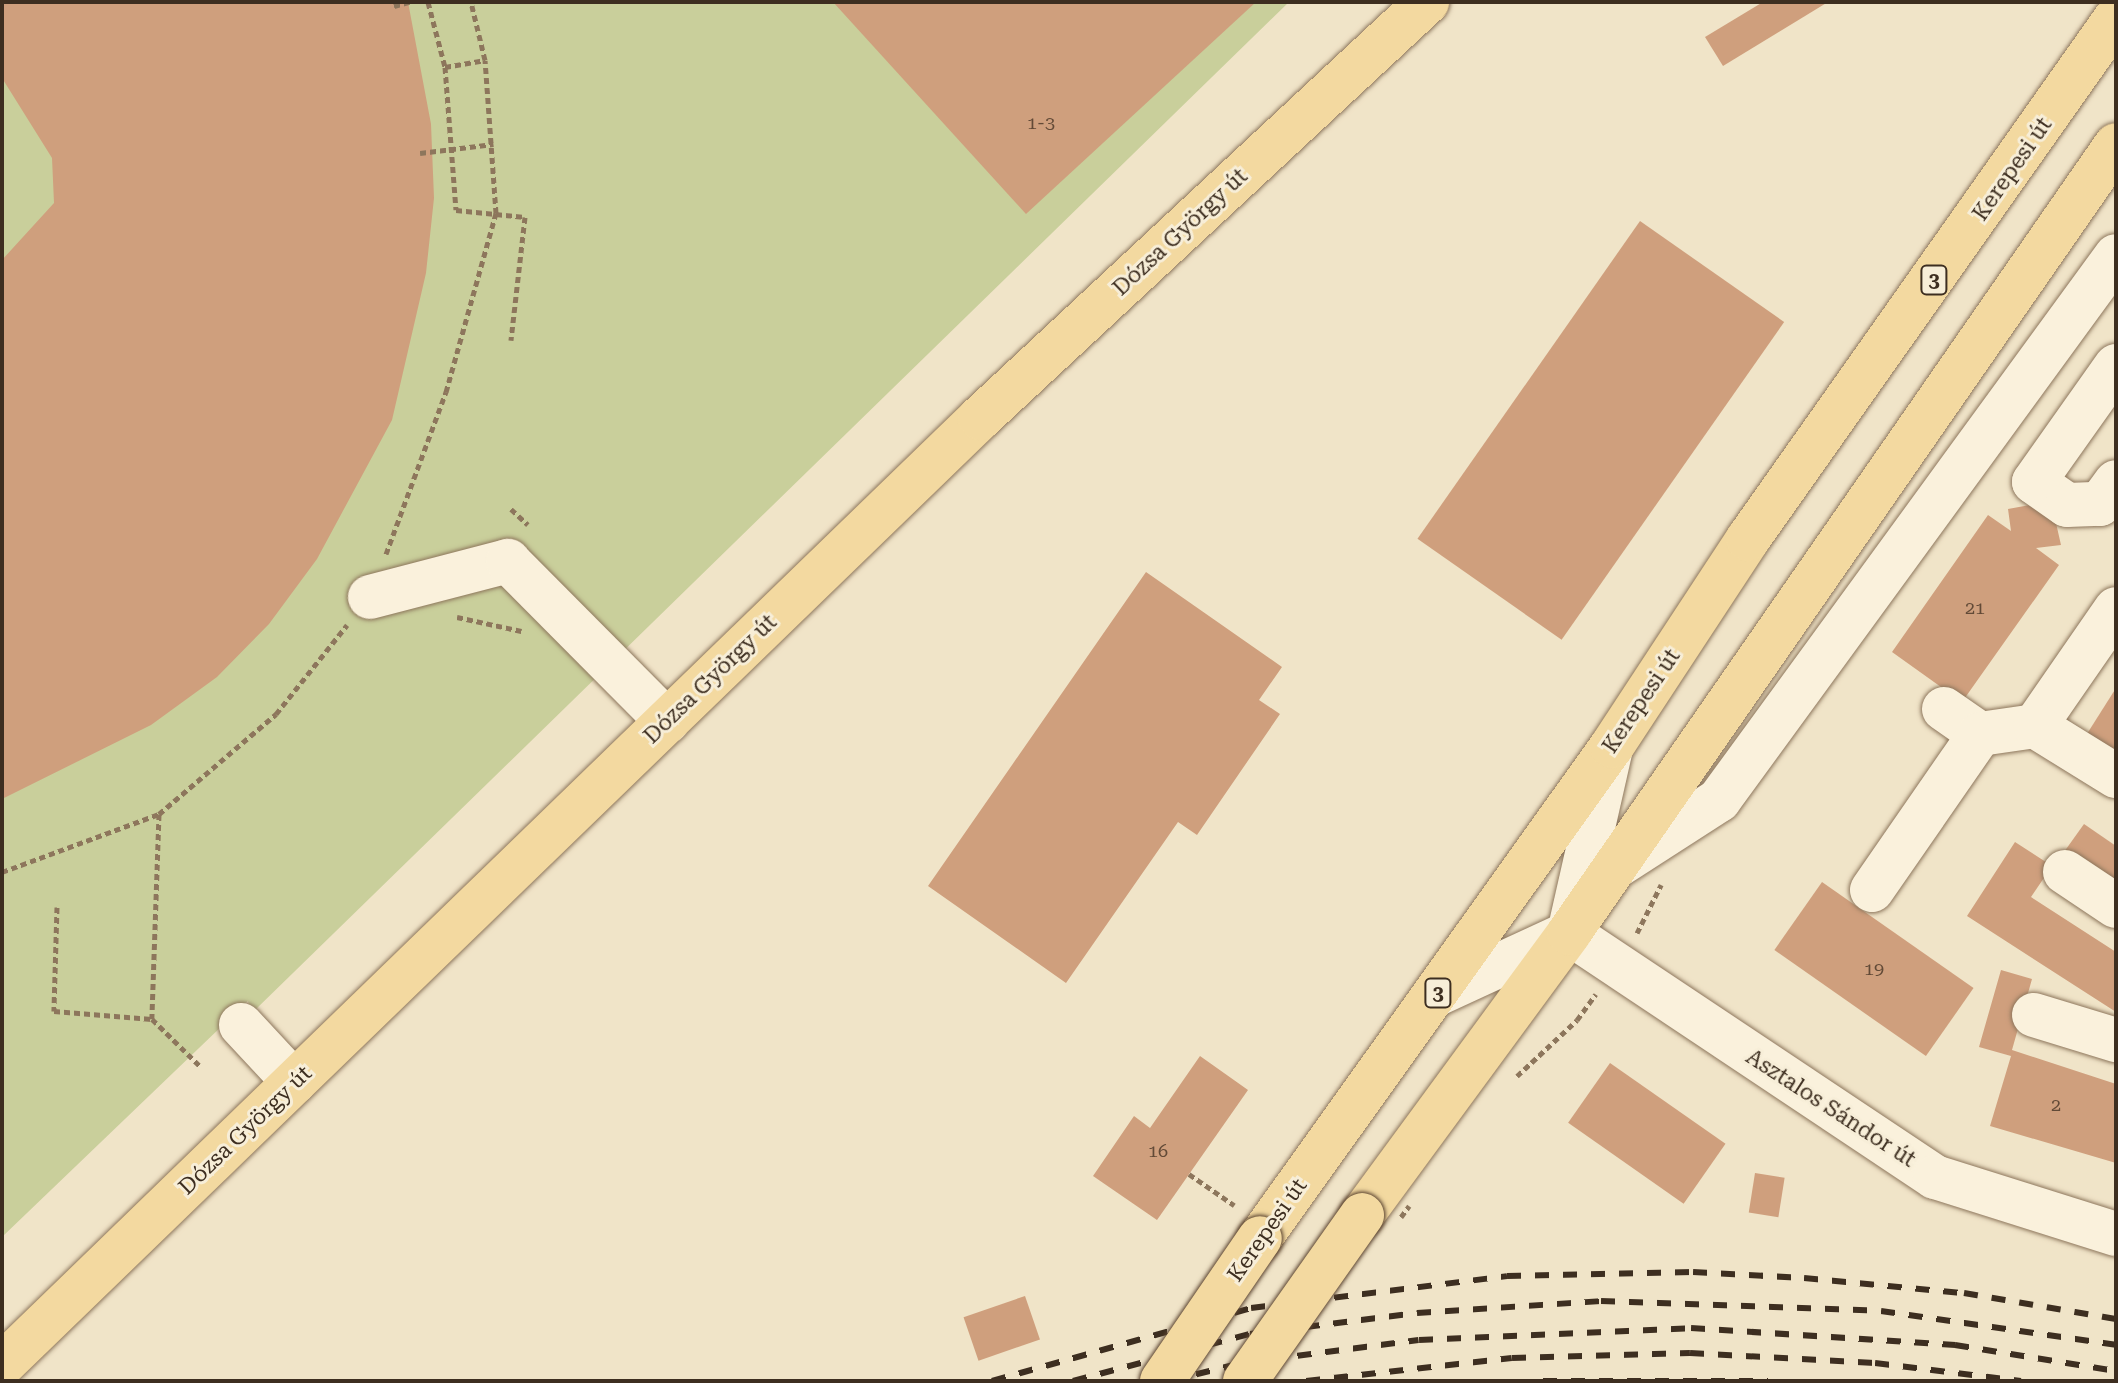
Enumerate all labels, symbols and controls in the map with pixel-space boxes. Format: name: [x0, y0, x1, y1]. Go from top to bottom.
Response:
house number: 1-3: [1027, 112, 1055, 134]
street label: Kerepesi út: [1967, 112, 2057, 226]
street label: Dózsa György út: [1107, 163, 1253, 301]
road number: 3: [1920, 264, 1948, 296]
house number: 21: [1965, 597, 1985, 619]
street label: Dózsa György út: [638, 609, 782, 749]
street label: Kerepesi út: [1597, 644, 1685, 758]
house number: 19: [1864, 958, 1884, 980]
road number: 3: [1424, 977, 1452, 1009]
street label: Asztalos Sándor út: [1741, 1043, 1921, 1173]
street label: Dózsa György út: [173, 1060, 317, 1200]
house number: 2: [2051, 1094, 2061, 1116]
house number: 16: [1148, 1140, 1168, 1162]
street label: Kerepesi út: [1222, 1173, 1312, 1287]

